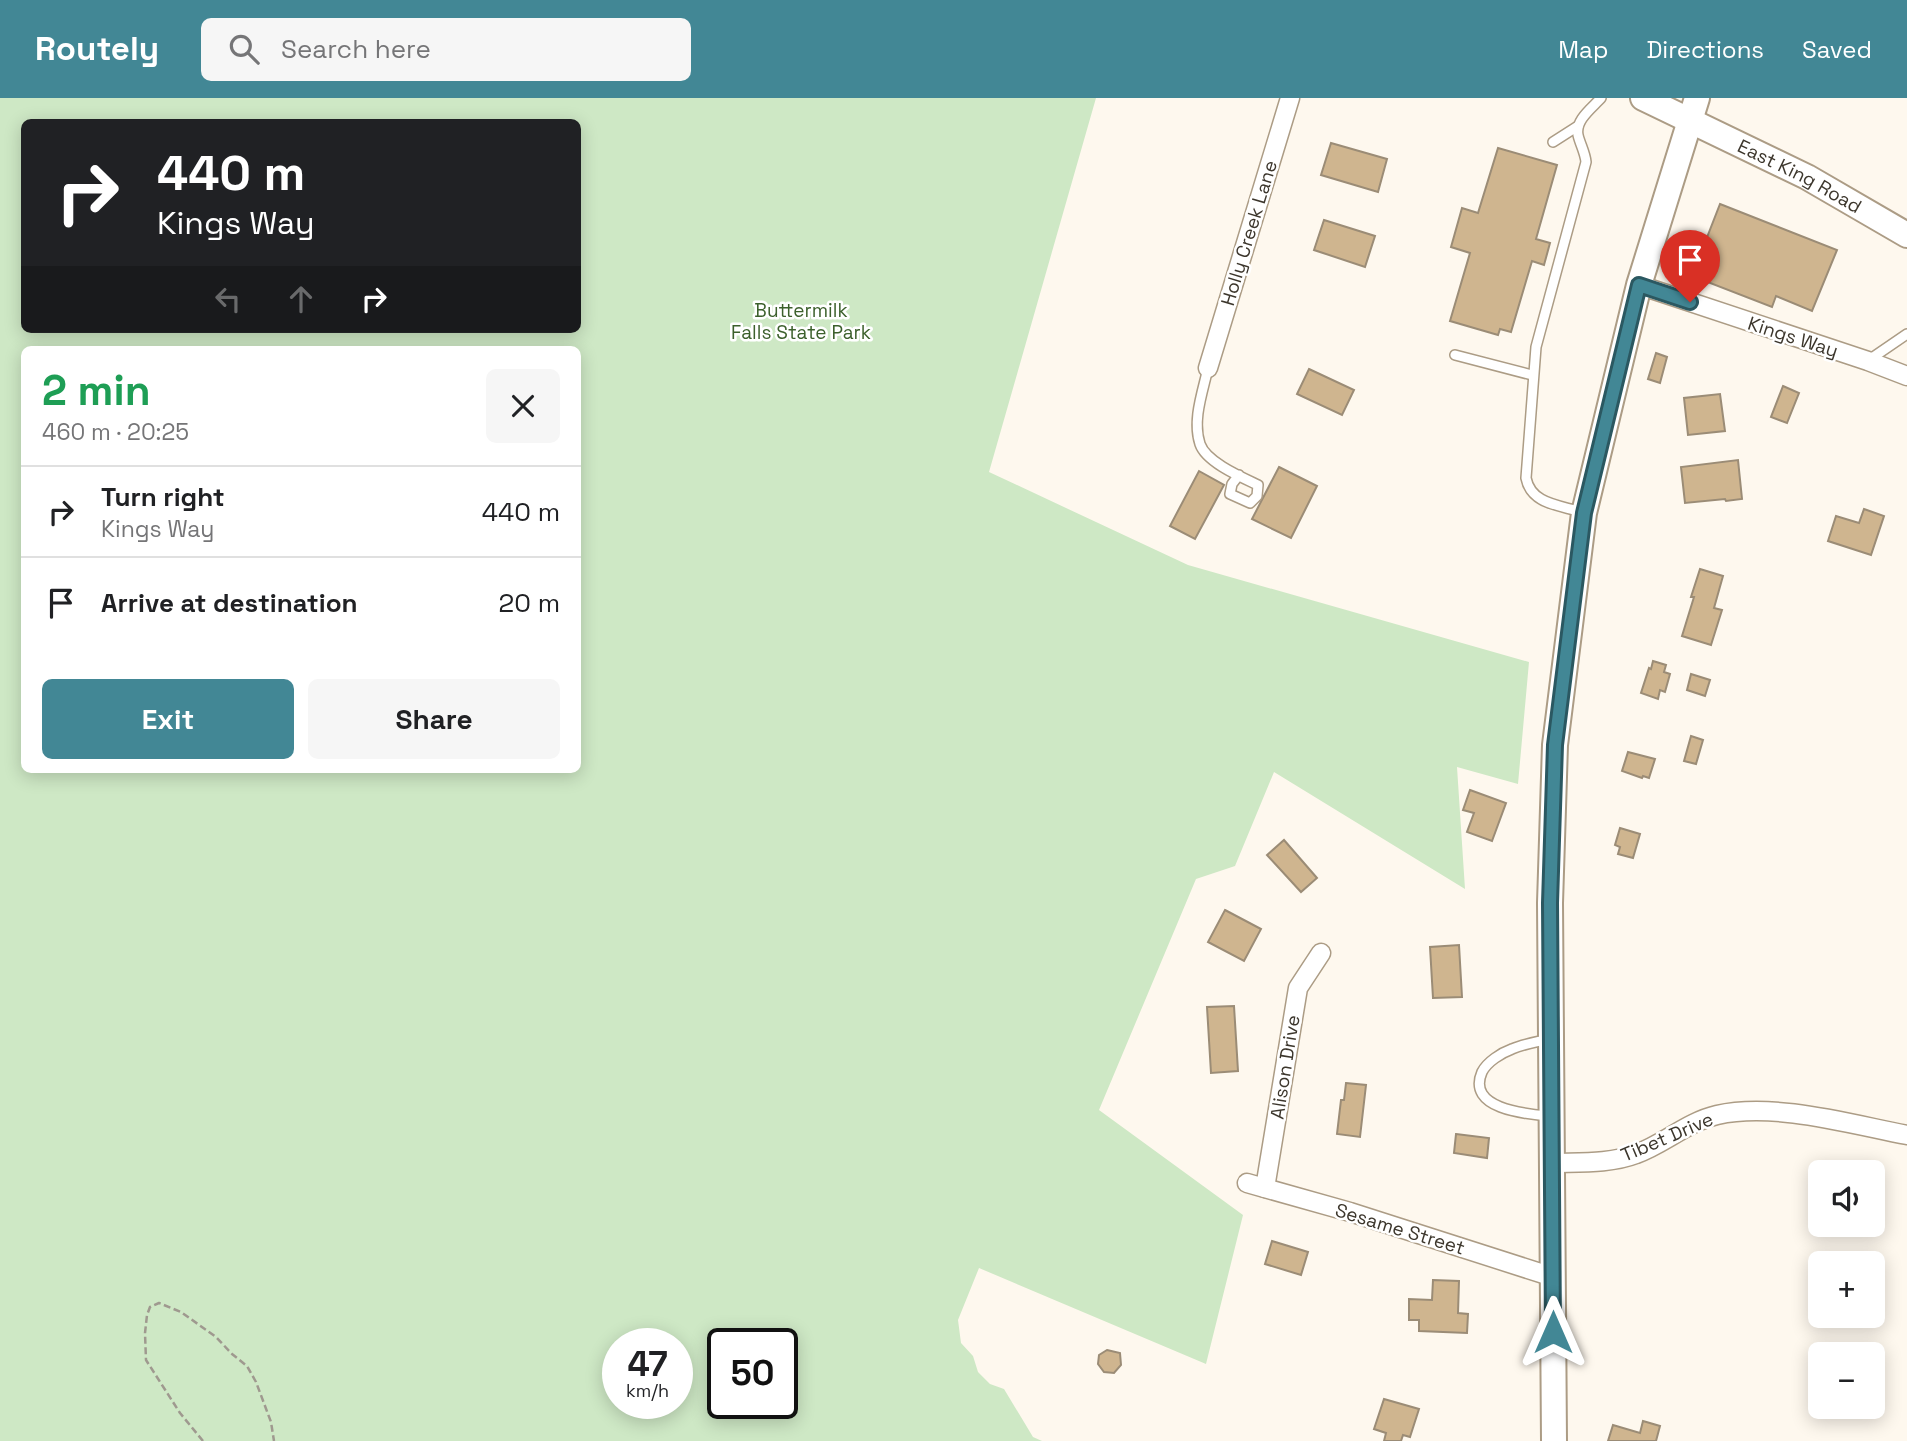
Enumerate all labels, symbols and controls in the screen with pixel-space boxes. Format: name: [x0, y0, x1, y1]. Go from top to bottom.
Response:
search box: [201, 18, 691, 81]
text: Routely: [35, 28, 159, 70]
icon: search: [225, 30, 263, 68]
text: Search here: [281, 32, 431, 66]
text: Map: [1558, 34, 1608, 65]
text: Directions: [1646, 34, 1764, 65]
text: Saved: [1802, 34, 1872, 65]
street label: East King Road: [1734, 133, 1866, 219]
text: 440 m: [157, 142, 305, 204]
icon: right: [42, 147, 133, 238]
street label: Holly Creek Lane: [1215, 157, 1283, 309]
text: Kings Way: [157, 203, 315, 243]
pin: [1660, 230, 1720, 302]
icon: arrive: [1671, 241, 1709, 279]
icon: left: [209, 280, 247, 318]
icon: ahead: [282, 280, 320, 318]
icon: right: [355, 280, 393, 318]
park label: Buttermilk Falls State Park: [731, 298, 871, 345]
street label: Kings Way: [1745, 311, 1841, 363]
text: 2 min: [42, 364, 151, 417]
button: close: [486, 369, 560, 443]
text: 460 m · 20:25: [42, 417, 189, 447]
text: Turn right: [101, 480, 225, 514]
icon: right: [42, 493, 80, 531]
text: 440 m: [482, 495, 560, 529]
text: Kings Way: [101, 514, 214, 544]
icon: arrive: [42, 584, 80, 622]
text: Arrive at destination: [101, 586, 358, 620]
text: 20 m: [499, 586, 560, 620]
button: Exit: [42, 679, 294, 759]
button: Share: [308, 679, 560, 759]
street label: Alison Drive: [1264, 1013, 1306, 1121]
street label: Tibet Drive: [1617, 1106, 1717, 1168]
map controls: [1808, 1160, 1885, 1419]
button: sound: [1808, 1160, 1885, 1237]
street label: Sesame Street: [1332, 1197, 1468, 1261]
button: +: [1808, 1251, 1885, 1328]
position arrow: [1516, 1295, 1590, 1369]
speed limit sign: 50: [707, 1328, 798, 1419]
text: 47: [627, 1342, 668, 1386]
button: −: [1808, 1342, 1885, 1419]
text: km/h: [626, 1379, 669, 1402]

